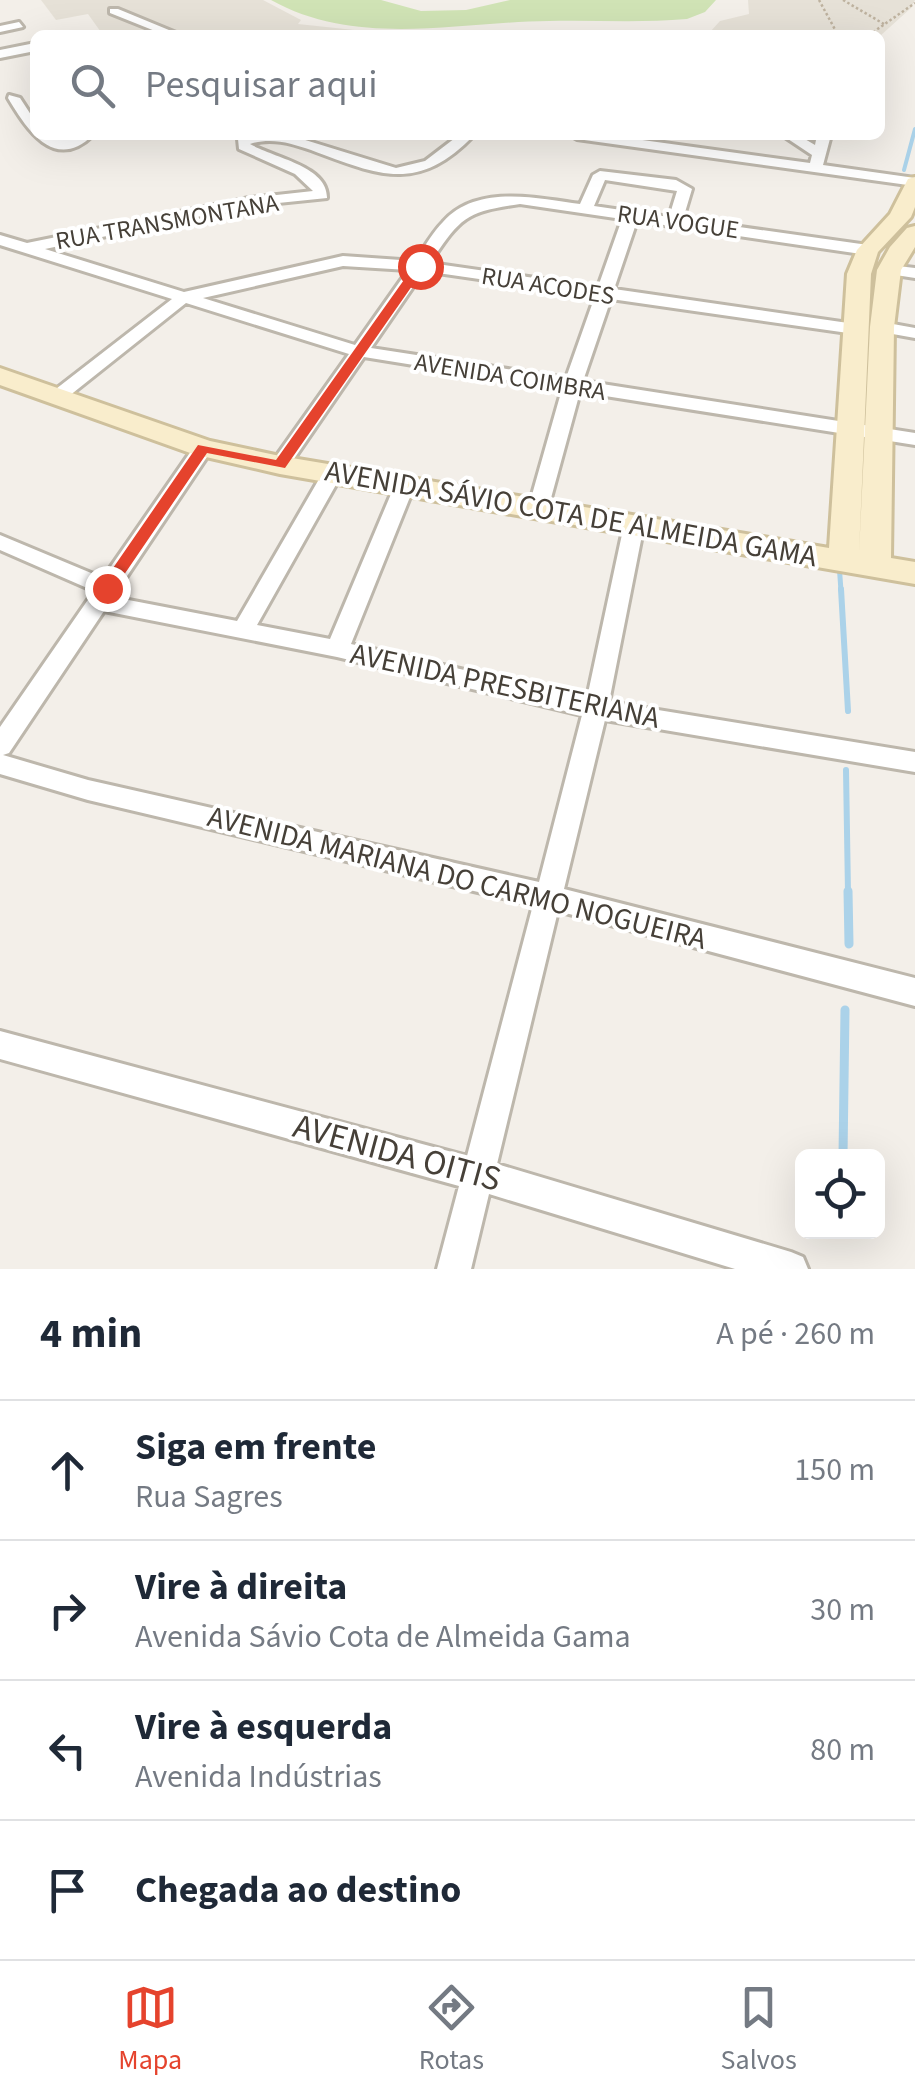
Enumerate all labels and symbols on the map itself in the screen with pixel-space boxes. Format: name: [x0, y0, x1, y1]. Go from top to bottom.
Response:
street label: RUA TRANSMONTANA: [53, 185, 282, 259]
street label: RUA VOGUE: [615, 196, 741, 248]
route start: [398, 244, 444, 290]
street label: RUA ACODES: [479, 258, 617, 314]
street label: AVENIDA COIMBRA: [412, 344, 609, 410]
street label: AVENIDA SÁVIO COTA DE ALMEIDA GAMA: [322, 450, 821, 579]
route end: [85, 566, 131, 612]
street label: AVENIDA PRESBITERIANA: [346, 632, 664, 740]
street label: AVENIDA MARIANA DO CARMO NOGUEIRA: [203, 795, 712, 961]
street label: AVENIDA OITIS: [288, 1101, 506, 1205]

